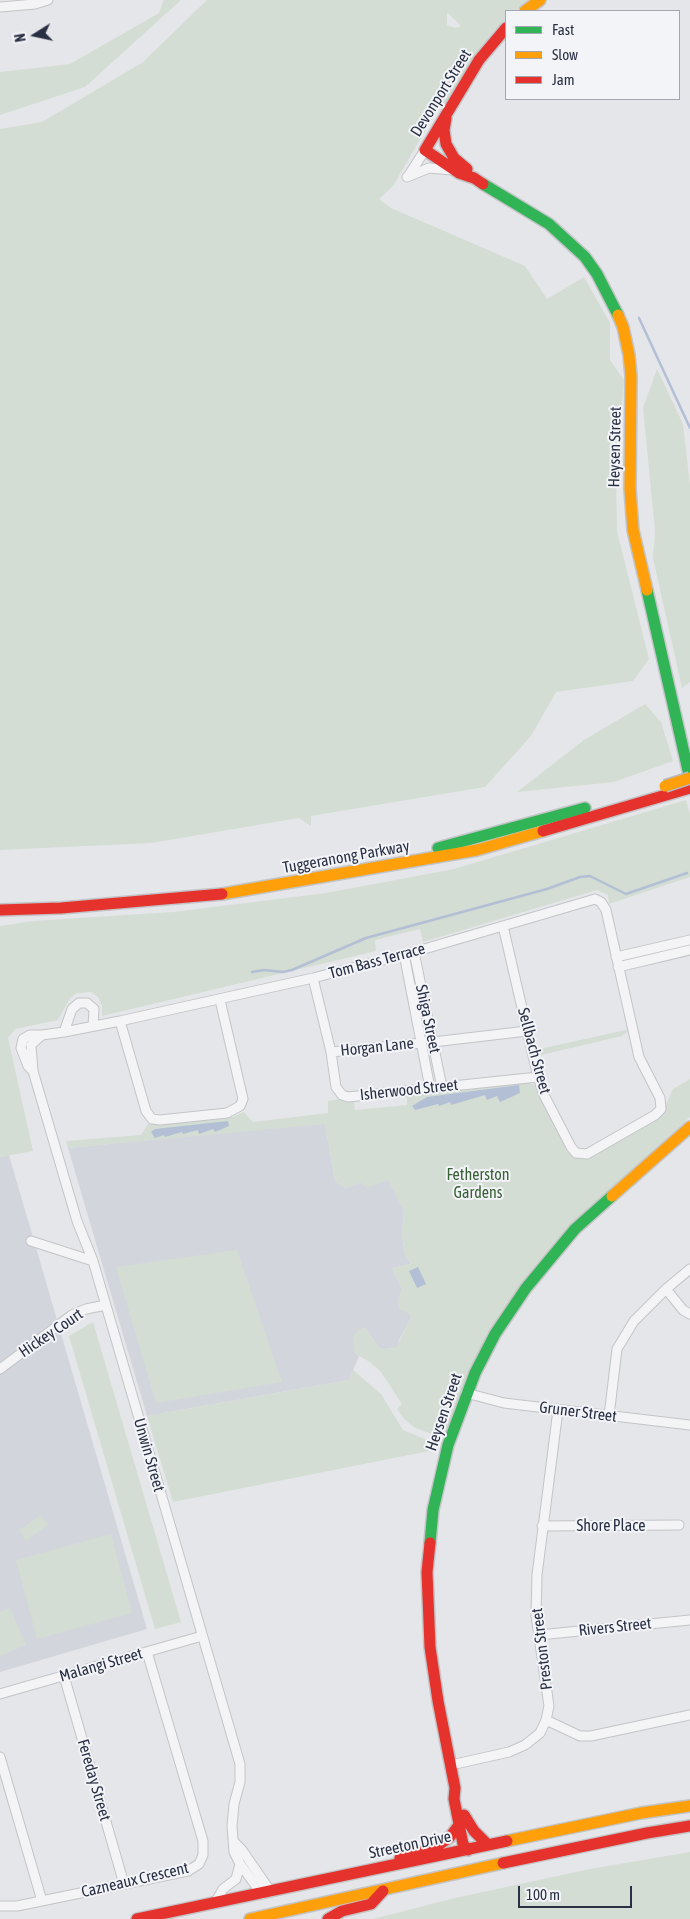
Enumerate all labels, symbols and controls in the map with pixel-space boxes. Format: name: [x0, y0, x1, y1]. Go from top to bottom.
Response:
north arrow: [10, 10, 60, 60]
legend: [505, 10, 680, 100]
text: Fast: [552, 21, 574, 38]
text: N: [12, 32, 29, 43]
street label: Devonport Street: [407, 46, 475, 140]
text: Slow: [552, 46, 578, 63]
text: Jam: [552, 71, 575, 88]
street label: Heysen Street: [605, 406, 625, 488]
street label: Tuggeranong Parkway: [281, 836, 411, 878]
street label: Tom Bass Terrace: [327, 939, 427, 983]
street label: Shiga Street: [411, 983, 445, 1055]
street label: Sellbach Street: [513, 1006, 555, 1096]
street label: Horgan Lane: [339, 1034, 415, 1060]
street label: Isherwood Street: [359, 1075, 459, 1105]
park label: Fetherston Gardens: [446, 1165, 510, 1203]
street label: Hickey Court: [15, 1305, 87, 1361]
street label: Heysen Street: [422, 1371, 466, 1453]
street label: Gruner Street: [538, 1398, 618, 1426]
street label: Unwin Street: [129, 1416, 169, 1494]
street label: Shore Place: [577, 1516, 645, 1536]
street label: Preston Street: [527, 1607, 557, 1691]
street label: Rivers Street: [578, 1614, 652, 1640]
street label: Malangi Street: [57, 1644, 145, 1686]
street label: Fereday Street: [73, 1737, 115, 1823]
street label: Streeton Drive: [367, 1827, 453, 1863]
street label: Cazneaux Crescent: [79, 1858, 191, 1902]
scale bar: [520, 1876, 634, 1908]
text: 100 m: [526, 1886, 560, 1903]

